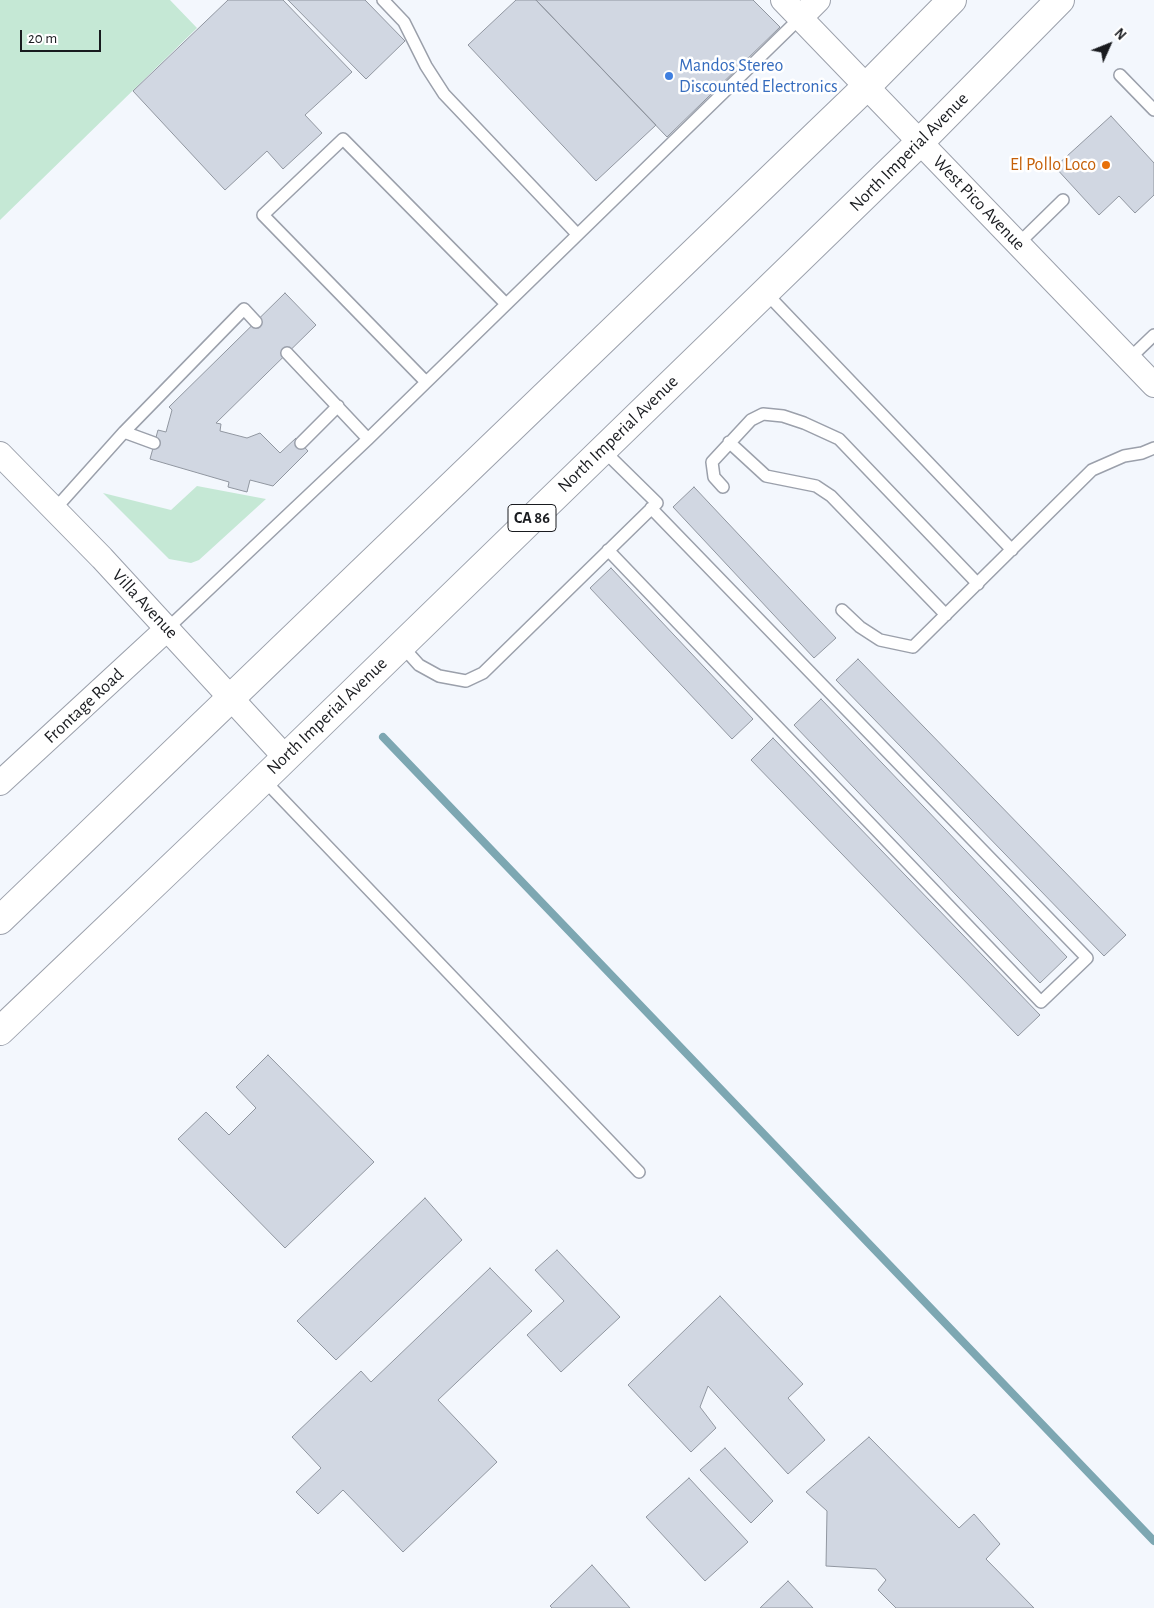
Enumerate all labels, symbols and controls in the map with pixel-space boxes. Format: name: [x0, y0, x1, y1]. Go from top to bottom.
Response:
scale bar: [22, 20, 104, 52]
north arrow: [1084, 20, 1134, 70]
text: N: [1111, 26, 1128, 43]
text: 20 m: [28, 31, 57, 46]
place label: Mandos Stereo Discounted Electronics: [679, 55, 838, 98]
marker: Mandos Stereo Discounted Electronics: [663, 70, 675, 82]
street label: North Imperial Avenue: [845, 88, 973, 216]
street label: West Pico Avenue: [928, 151, 1030, 255]
place label: El Pollo Loco: [1010, 154, 1096, 176]
marker: El Pollo Loco: [1100, 159, 1112, 171]
street label: North Imperial Avenue: [553, 371, 683, 497]
road number: CA 86: [508, 504, 556, 532]
street label: Villa Avenue: [107, 565, 183, 643]
street label: North Imperial Avenue: [262, 653, 392, 779]
street label: Frontage Road: [40, 664, 128, 748]

